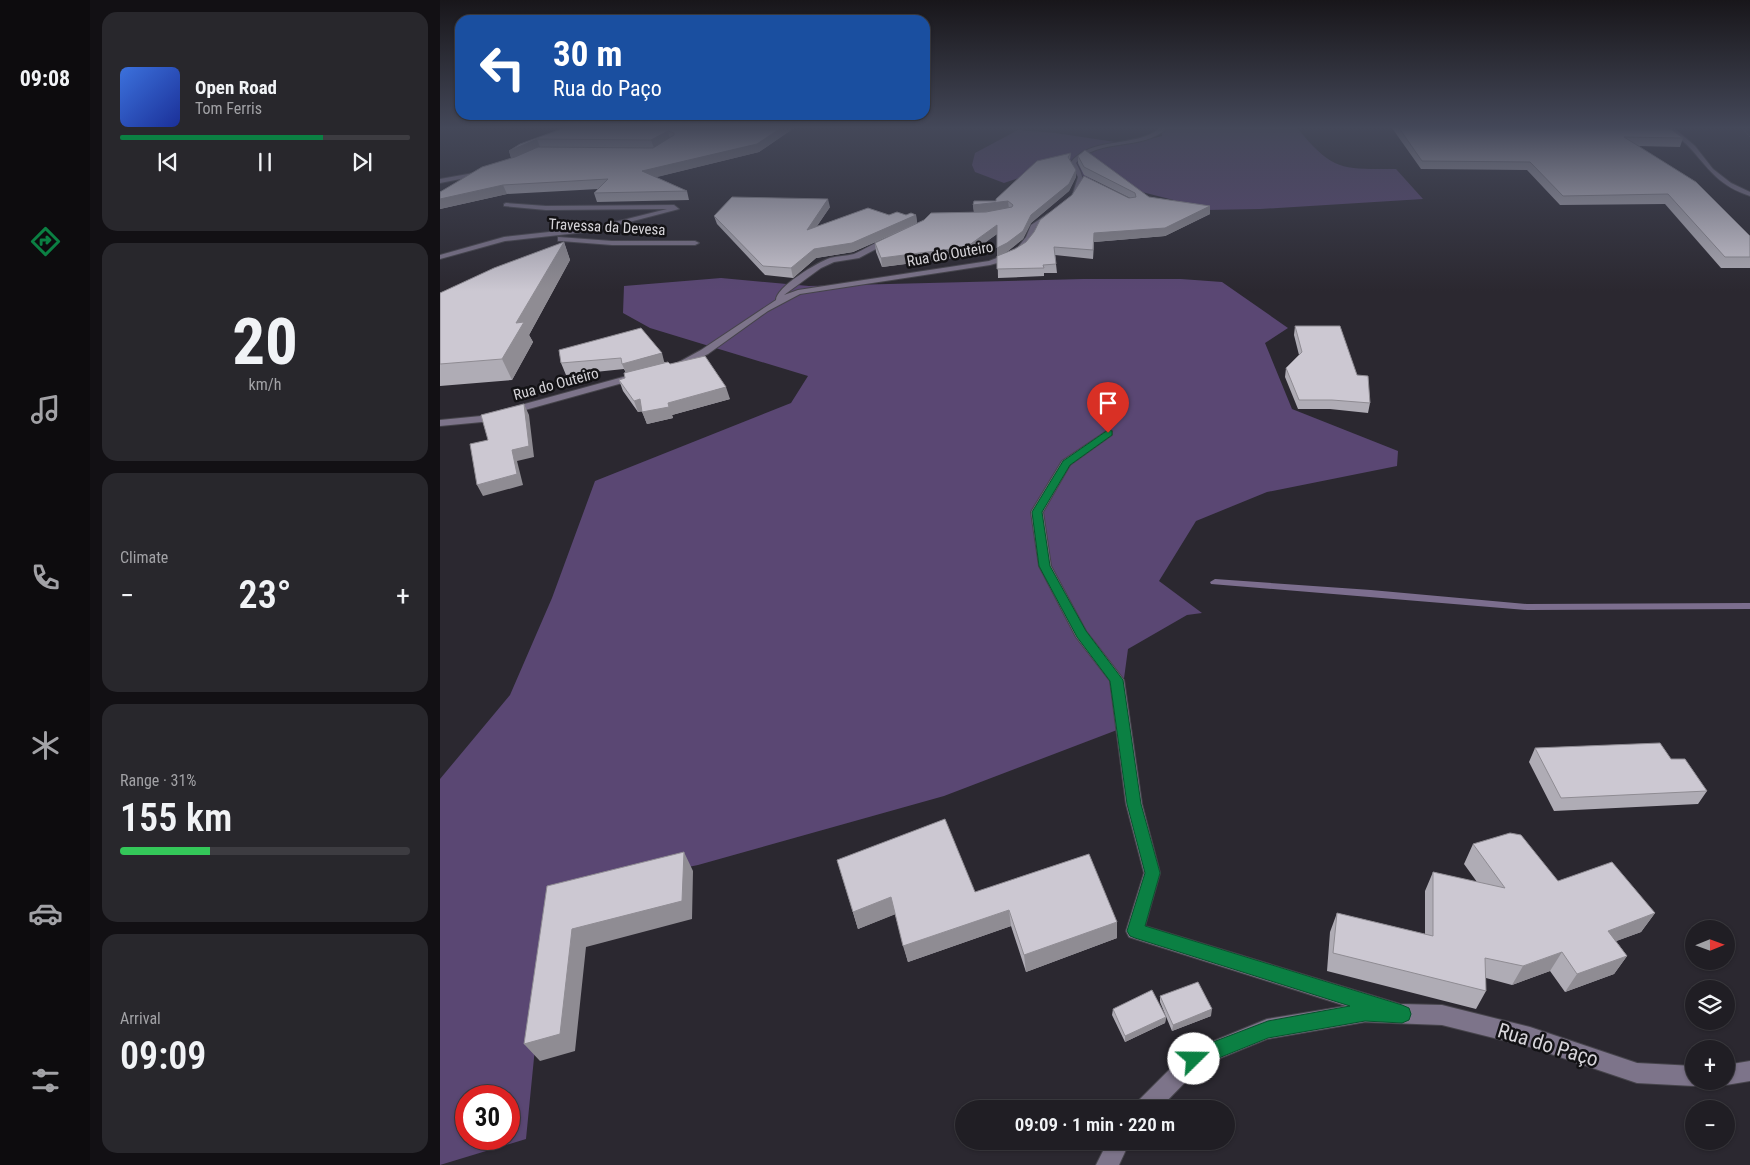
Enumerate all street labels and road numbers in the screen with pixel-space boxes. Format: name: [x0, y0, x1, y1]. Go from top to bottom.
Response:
street label: Travessa da Devesa: [548, 215, 666, 239]
street label: Rua do Outeiro: [905, 238, 995, 270]
street label: Rua do Outeiro: [511, 364, 601, 404]
street label: Rua do Paço: [1495, 1018, 1601, 1072]

